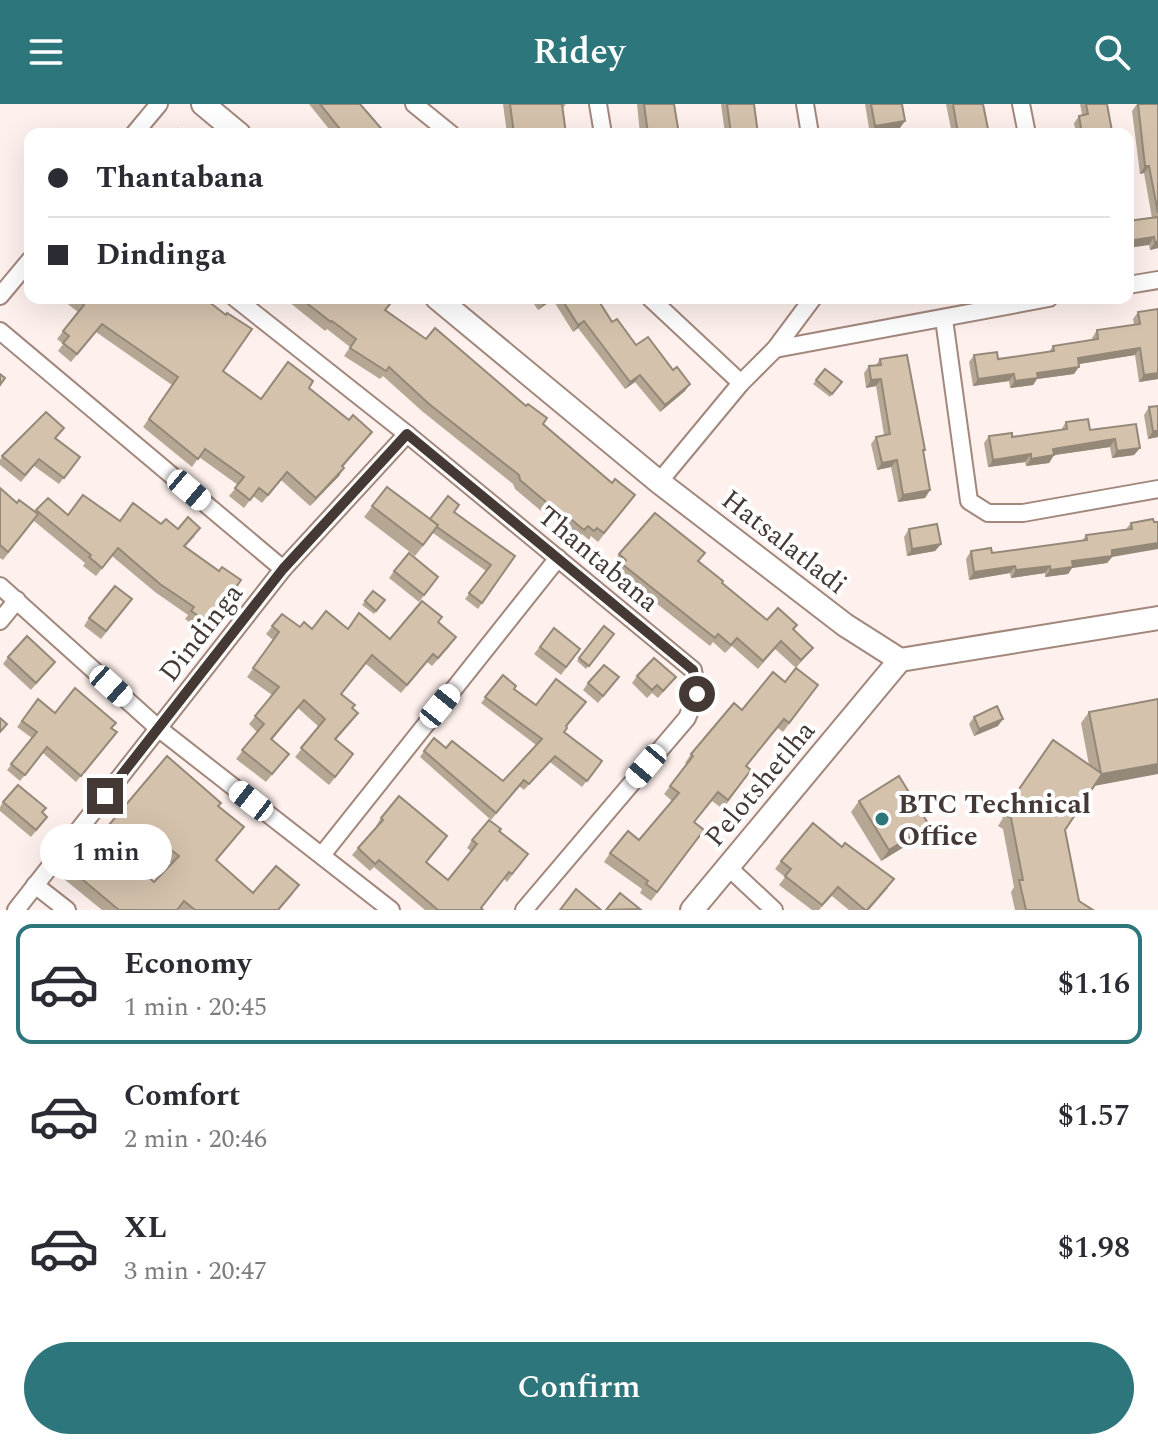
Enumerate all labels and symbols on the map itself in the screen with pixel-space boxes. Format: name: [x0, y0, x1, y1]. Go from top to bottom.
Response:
car: [163, 465, 215, 515]
street label: Hatsalatladi: [712, 479, 856, 605]
street label: Thantabana: [528, 495, 669, 623]
street label: Dindinga: [149, 574, 254, 692]
car: [85, 661, 137, 711]
route start: [679, 676, 715, 712]
car: [416, 680, 464, 732]
street label: Pelotshetlha: [694, 711, 826, 857]
car: [621, 740, 671, 792]
car: [225, 777, 277, 825]
route end: [87, 778, 123, 814]
place label: BTC Technical Office: [898, 783, 1091, 858]
marker: BTC Technical Office: [873, 810, 891, 828]
callout: 1 min: [39, 824, 171, 880]

